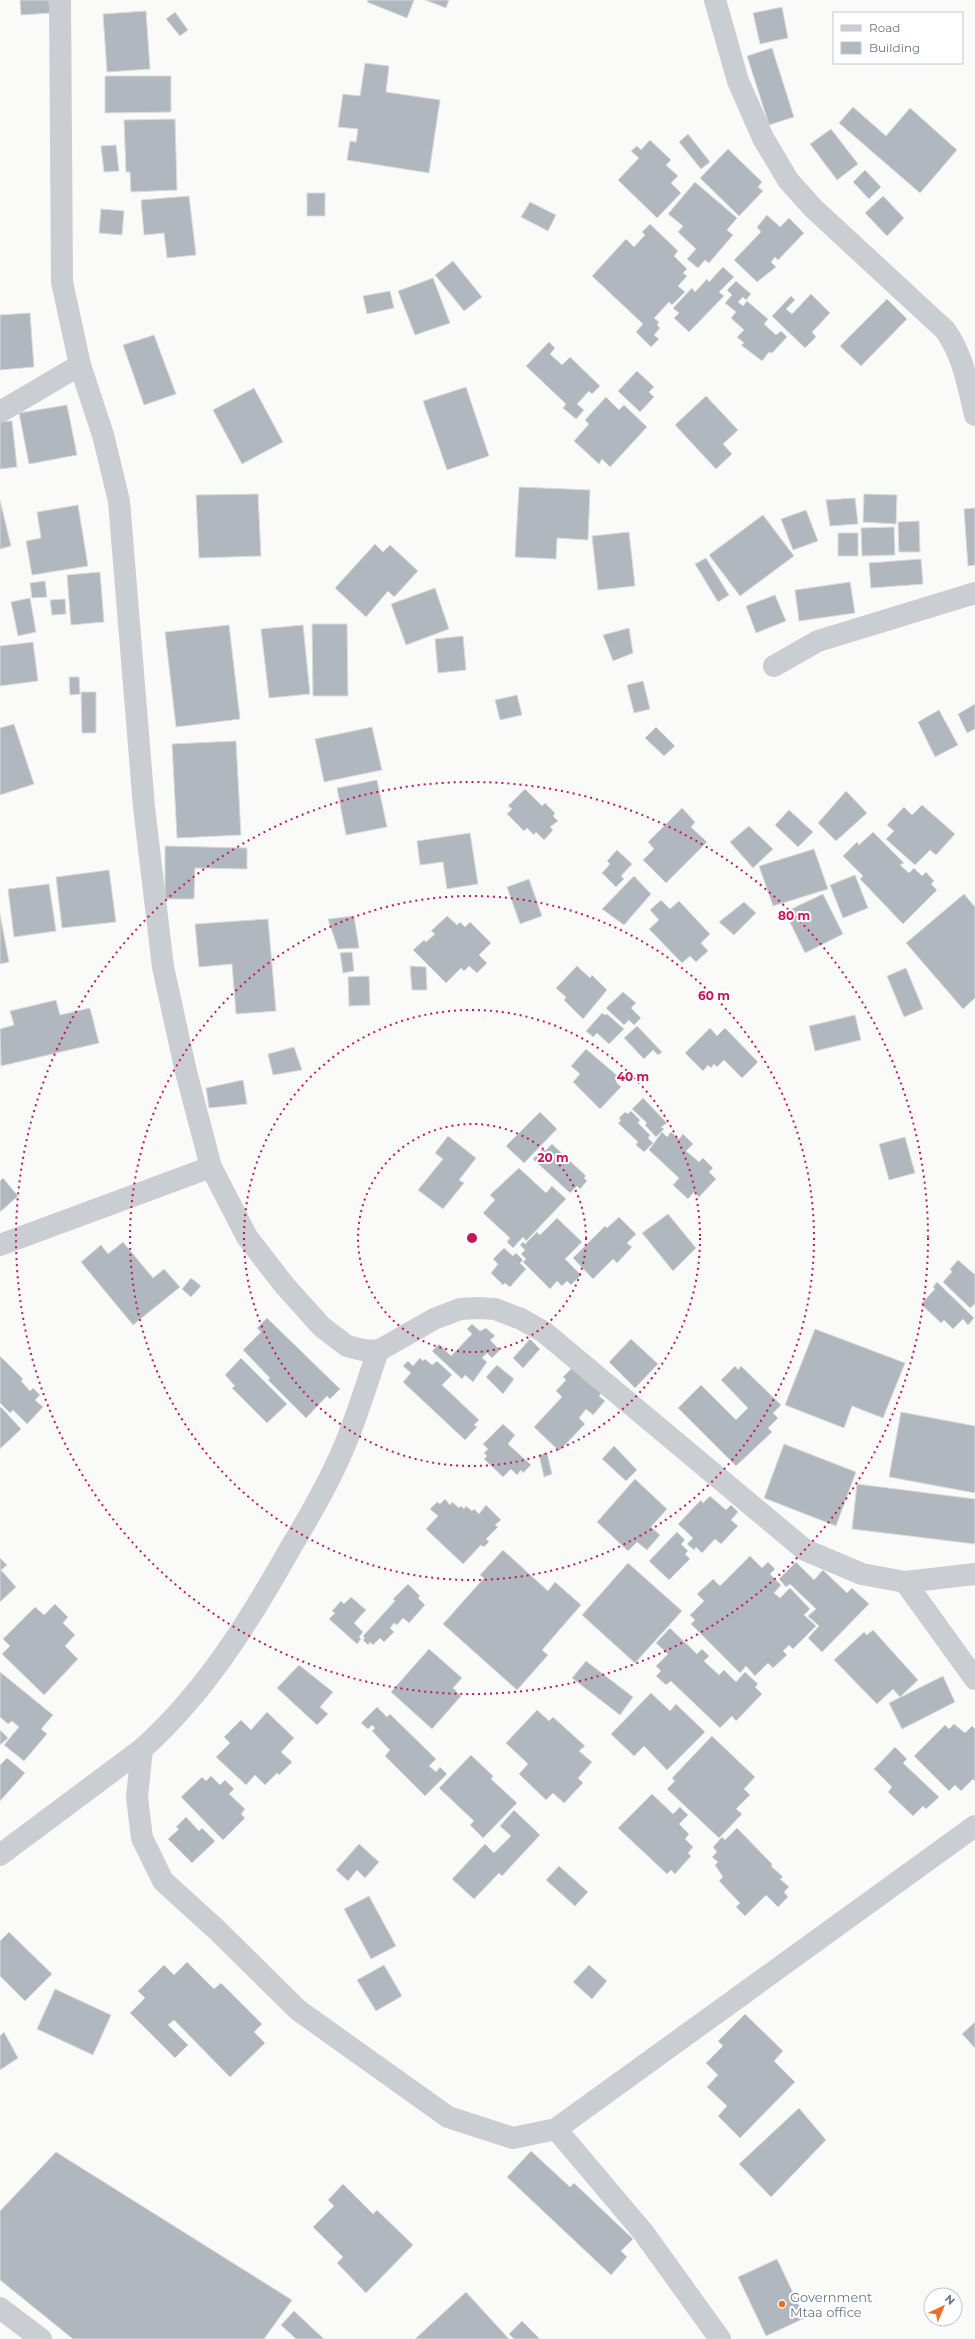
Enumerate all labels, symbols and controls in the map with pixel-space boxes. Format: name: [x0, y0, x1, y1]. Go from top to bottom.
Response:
legend: [833, 12, 963, 64]
text: Road: [869, 20, 900, 35]
text: Building: [869, 40, 920, 55]
text: 80 m: [778, 908, 810, 923]
text: 60 m: [698, 988, 730, 1003]
text: 40 m: [617, 1069, 649, 1084]
text: 20 m: [537, 1150, 569, 1165]
centre of rings: [465, 1231, 479, 1245]
north arrow: [923, 2287, 963, 2327]
place label: Government Mtaa office: [790, 2289, 872, 2320]
text: N: [942, 2292, 958, 2308]
marker: Government Mtaa office: [777, 2299, 787, 2309]

